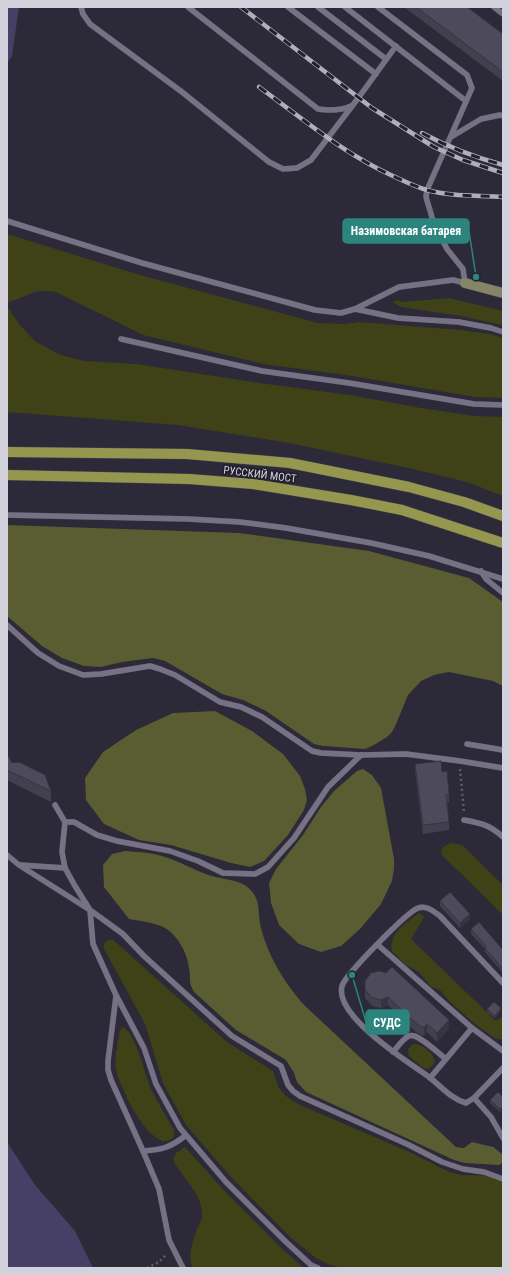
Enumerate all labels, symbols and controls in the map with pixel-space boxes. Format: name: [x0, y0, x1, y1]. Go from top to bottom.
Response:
callout: Назимовская батарея: [343, 219, 469, 243]
text: Назимовская батарея: [351, 224, 461, 238]
street label: РУССКИЙ МОСТ: [223, 464, 297, 485]
callout: СУДС: [366, 1010, 409, 1034]
text: СУДС: [373, 1016, 401, 1030]

